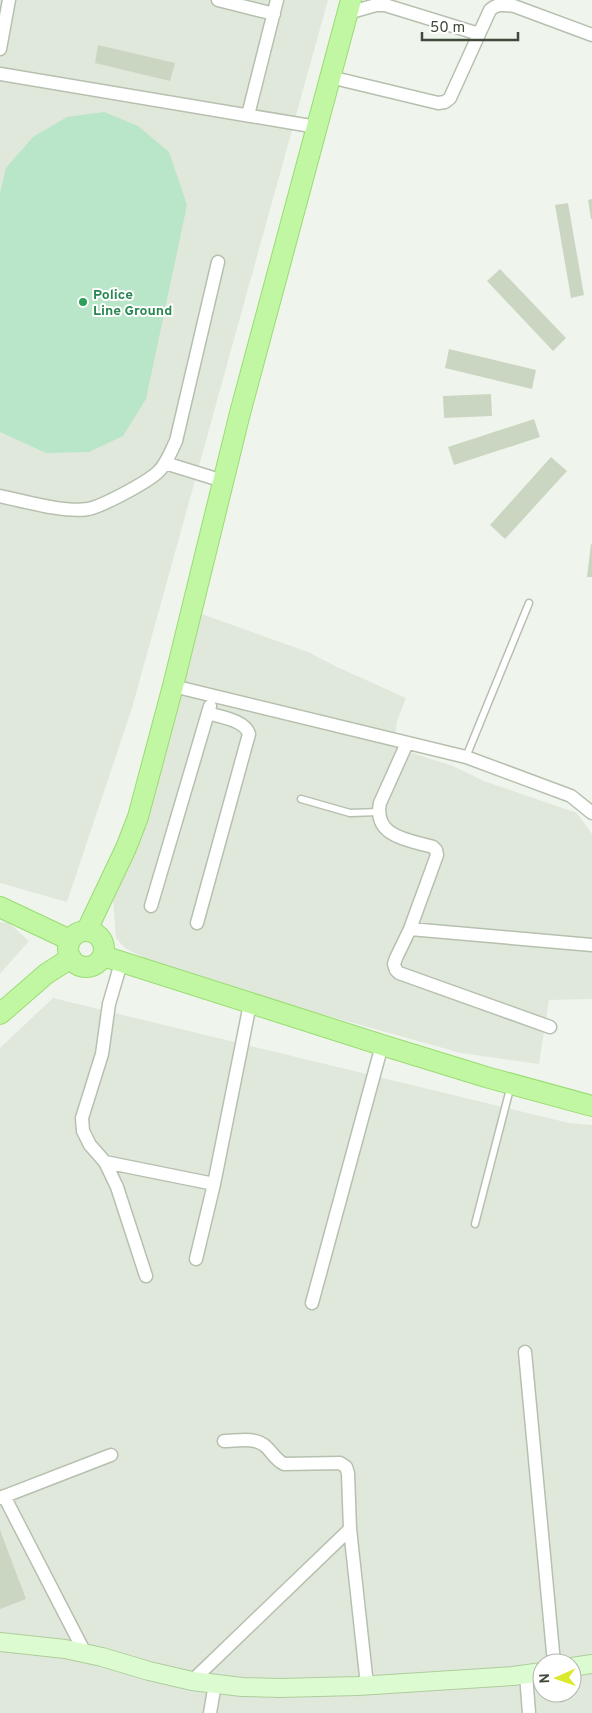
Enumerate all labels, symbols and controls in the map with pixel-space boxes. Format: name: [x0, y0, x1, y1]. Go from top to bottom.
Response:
scale bar: [422, 10, 518, 42]
text: 50 m: [430, 19, 465, 38]
place label: Police Line Ground: [93, 287, 172, 320]
marker: Police Line Ground: [77, 296, 89, 308]
north arrow: [532, 1653, 582, 1703]
text: N: [537, 1673, 554, 1684]

